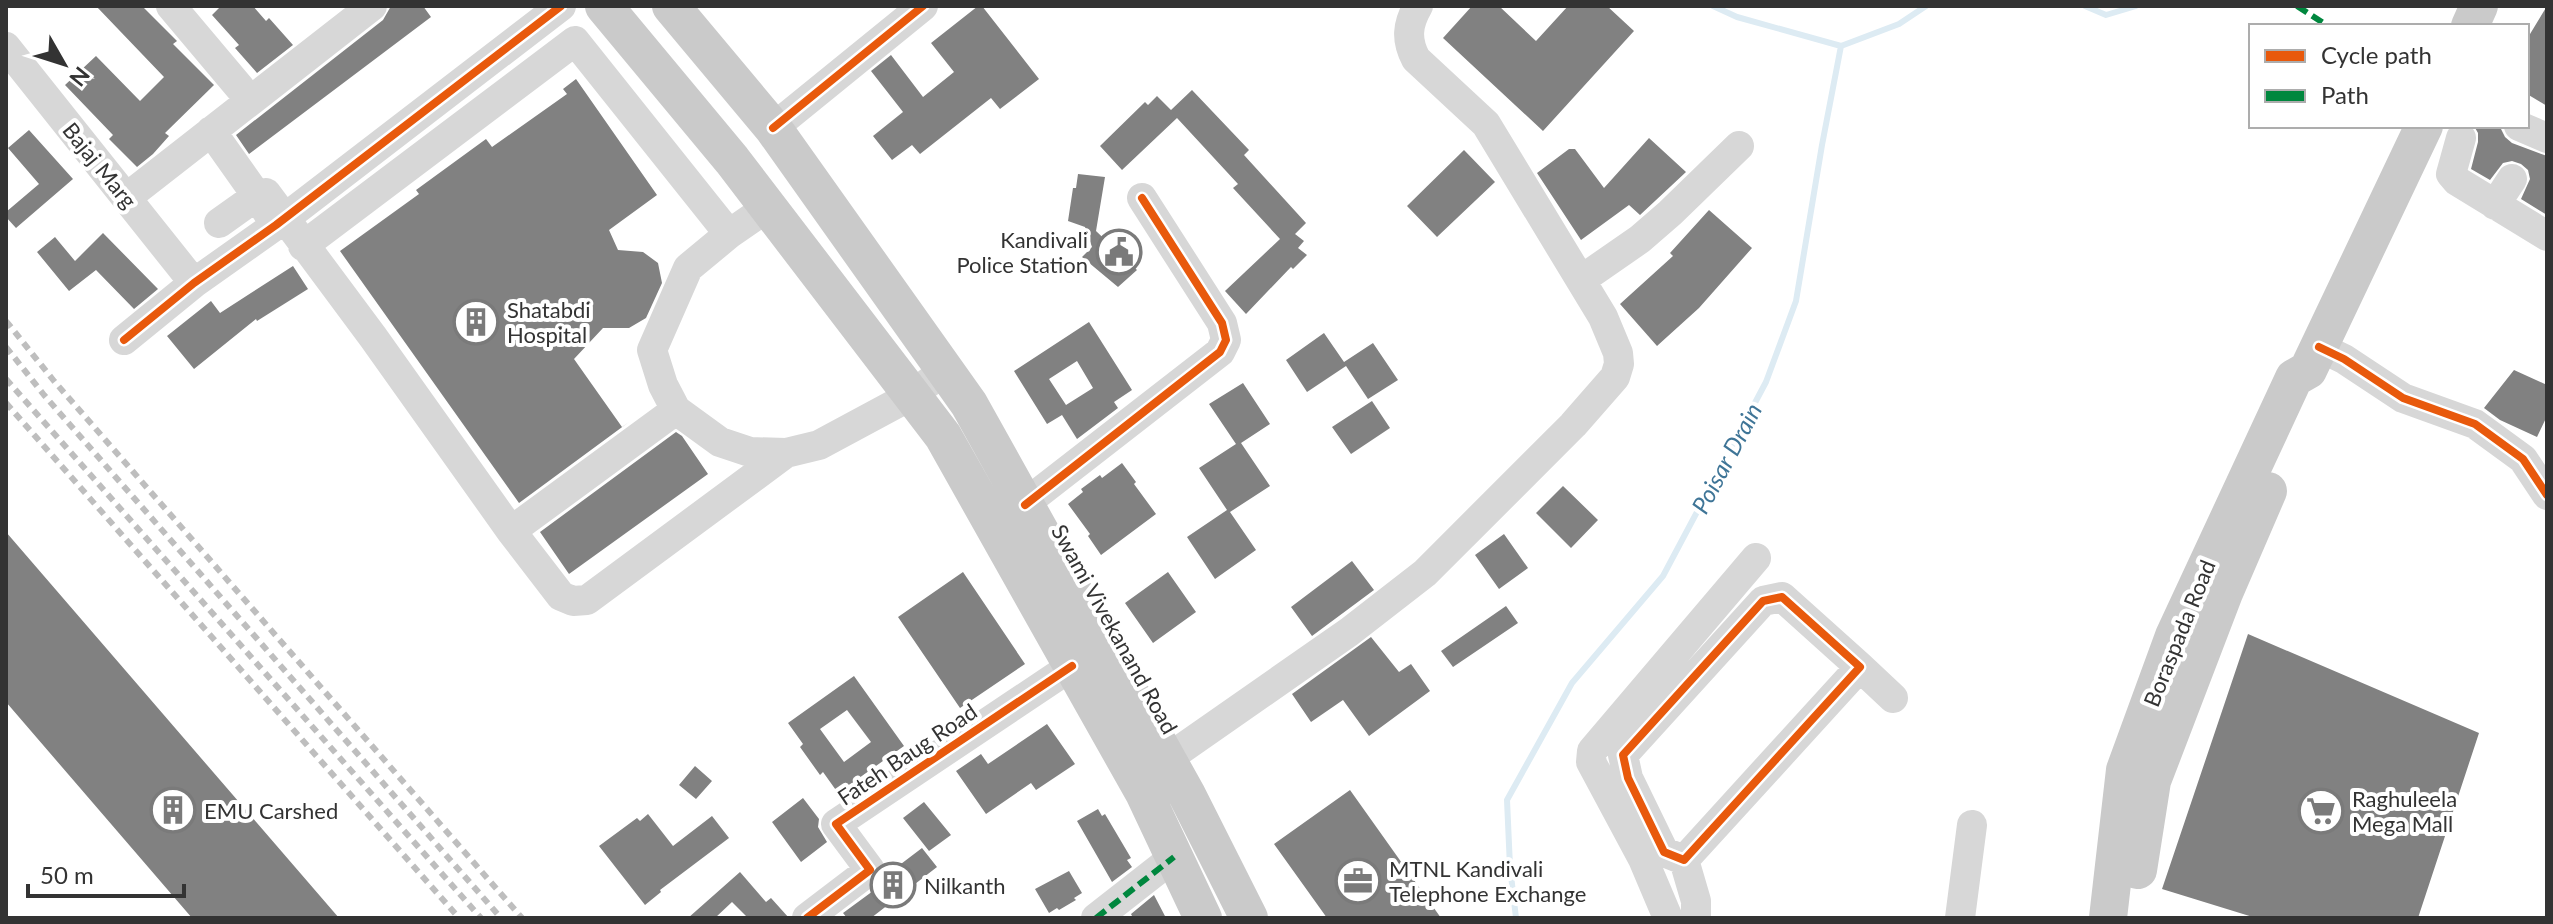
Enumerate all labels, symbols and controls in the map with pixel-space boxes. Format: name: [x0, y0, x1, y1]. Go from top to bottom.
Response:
north arrow: [24, 24, 104, 104]
legend: [2249, 24, 2529, 128]
text: Cycle path: [2321, 40, 2432, 69]
text: N: [64, 62, 96, 92]
text: Path: [2321, 80, 2369, 109]
street label: Bajaj Marg: [57, 117, 143, 213]
place label: Kandivali Police Station: [956, 226, 1088, 278]
public building icon: Kandivali Police Station: [1095, 228, 1143, 276]
place label: Shatabdi Hospital: [507, 296, 591, 348]
building icon: Shatabdi Hospital: [452, 298, 500, 346]
water label: Poisar Drain: [1685, 398, 1767, 518]
street label: Swami Vivekanand Road: [1046, 520, 1184, 738]
street label: Boraspada Road: [2137, 556, 2221, 710]
street label: Fateh Baug Road: [832, 697, 982, 811]
place label: Raghuleela Mega Mall: [2352, 785, 2457, 837]
building icon: EMU Carshed: [149, 786, 197, 834]
supermarket icon: Raghuleela Mega Mall: [2297, 787, 2345, 835]
place label: EMU Carshed: [204, 797, 338, 824]
scale bar: [28, 848, 184, 898]
place label: MTNL Kandivali Telephone Exchange: [1389, 855, 1586, 907]
office icon: MTNL Kandivali Telephone Exchange: [1334, 857, 1382, 905]
text: 50 m: [40, 860, 94, 889]
building icon: Nilkanth: [869, 861, 917, 909]
place label: Nilkanth: [924, 872, 1006, 899]

